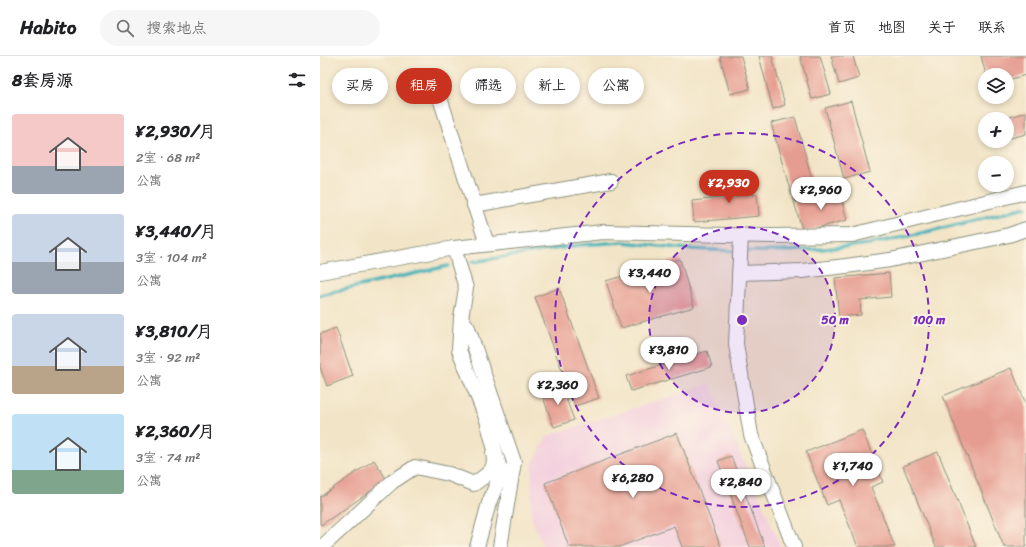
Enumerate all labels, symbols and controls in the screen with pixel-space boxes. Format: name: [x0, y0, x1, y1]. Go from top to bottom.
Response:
search box: [100, 10, 380, 46]
text: Habito: [20, 11, 76, 44]
text: 搜索地点: [146, 15, 206, 41]
text: 首页: [828, 15, 856, 40]
text: 地图: [878, 15, 906, 40]
text: 关于: [928, 15, 956, 40]
text: 联系: [978, 15, 1006, 40]
icon: search: [114, 17, 136, 39]
text: 8套房源: [12, 65, 73, 95]
chip: 买房: [332, 68, 388, 104]
chip: 租房: [396, 68, 452, 104]
chip: 筛选: [460, 68, 516, 104]
chip: 新上: [524, 68, 580, 104]
chip: 公寓: [588, 68, 644, 104]
map controls: [978, 68, 1014, 192]
button: layers: [978, 68, 1014, 104]
icon: filters: [286, 69, 308, 91]
button: +: [978, 112, 1014, 148]
text: ¥2,930/月: [136, 116, 216, 146]
icon: home: [44, 130, 92, 178]
text: 2室 · 68 m²: [136, 146, 200, 169]
button: −: [978, 156, 1014, 192]
text: 公寓: [136, 169, 162, 192]
pin: ¥2,930: [696, 170, 762, 204]
text: ¥2,930: [708, 171, 750, 194]
pin: ¥2,960: [788, 177, 854, 211]
text: ¥2,960: [800, 178, 842, 201]
text: ¥3,440/月: [136, 216, 217, 246]
icon: home: [44, 230, 92, 278]
text: 3室 · 104 m²: [136, 246, 207, 269]
pin: ¥3,440: [617, 260, 683, 294]
text: ¥3,440: [629, 261, 671, 284]
text: 公寓: [136, 269, 162, 292]
text: 50 m: [821, 309, 849, 331]
text: 100 m: [913, 309, 946, 331]
centre of rings: [735, 313, 749, 327]
text: ¥3,810/月: [136, 316, 213, 346]
icon: home: [44, 330, 92, 378]
pin: ¥3,810: [636, 337, 702, 371]
text: ¥3,810: [649, 338, 689, 361]
text: 3室 · 92 m²: [136, 346, 200, 369]
text: 公寓: [136, 369, 162, 392]
pin: ¥2,360: [525, 372, 591, 406]
text: ¥2,360: [538, 373, 578, 396]
text: ¥2,360/月: [136, 416, 215, 446]
icon: home: [44, 430, 92, 478]
text: 3室 · 74 m²: [136, 446, 200, 469]
pin: ¥1,740: [820, 453, 886, 487]
text: ¥1,740: [833, 454, 873, 477]
pin: ¥6,280: [600, 465, 666, 499]
text: ¥6,280: [612, 466, 654, 489]
text: 公寓: [136, 469, 162, 492]
pin: ¥2,840: [708, 469, 774, 503]
text: ¥2,840: [720, 470, 762, 493]

